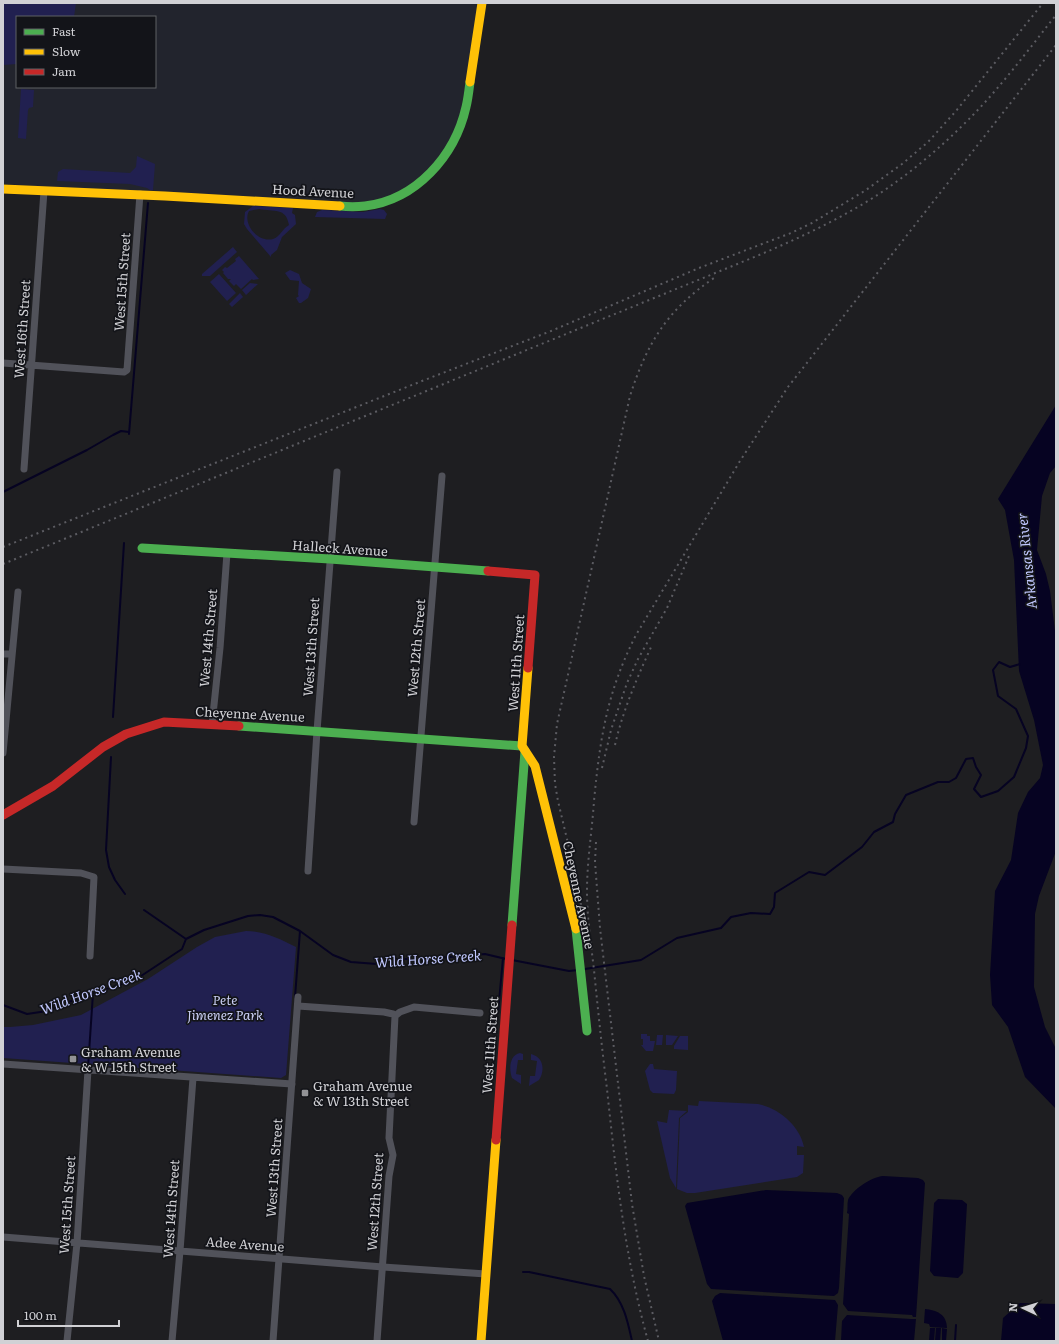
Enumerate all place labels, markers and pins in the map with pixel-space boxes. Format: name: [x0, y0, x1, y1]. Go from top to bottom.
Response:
place label: Graham Avenue & W 15th Street: [81, 1042, 181, 1076]
marker: Graham Avenue & W 15th Street: [68, 1054, 78, 1064]
place label: Graham Avenue & W 13th Street: [313, 1076, 413, 1110]
marker: Graham Avenue & W 13th Street: [300, 1088, 310, 1098]

